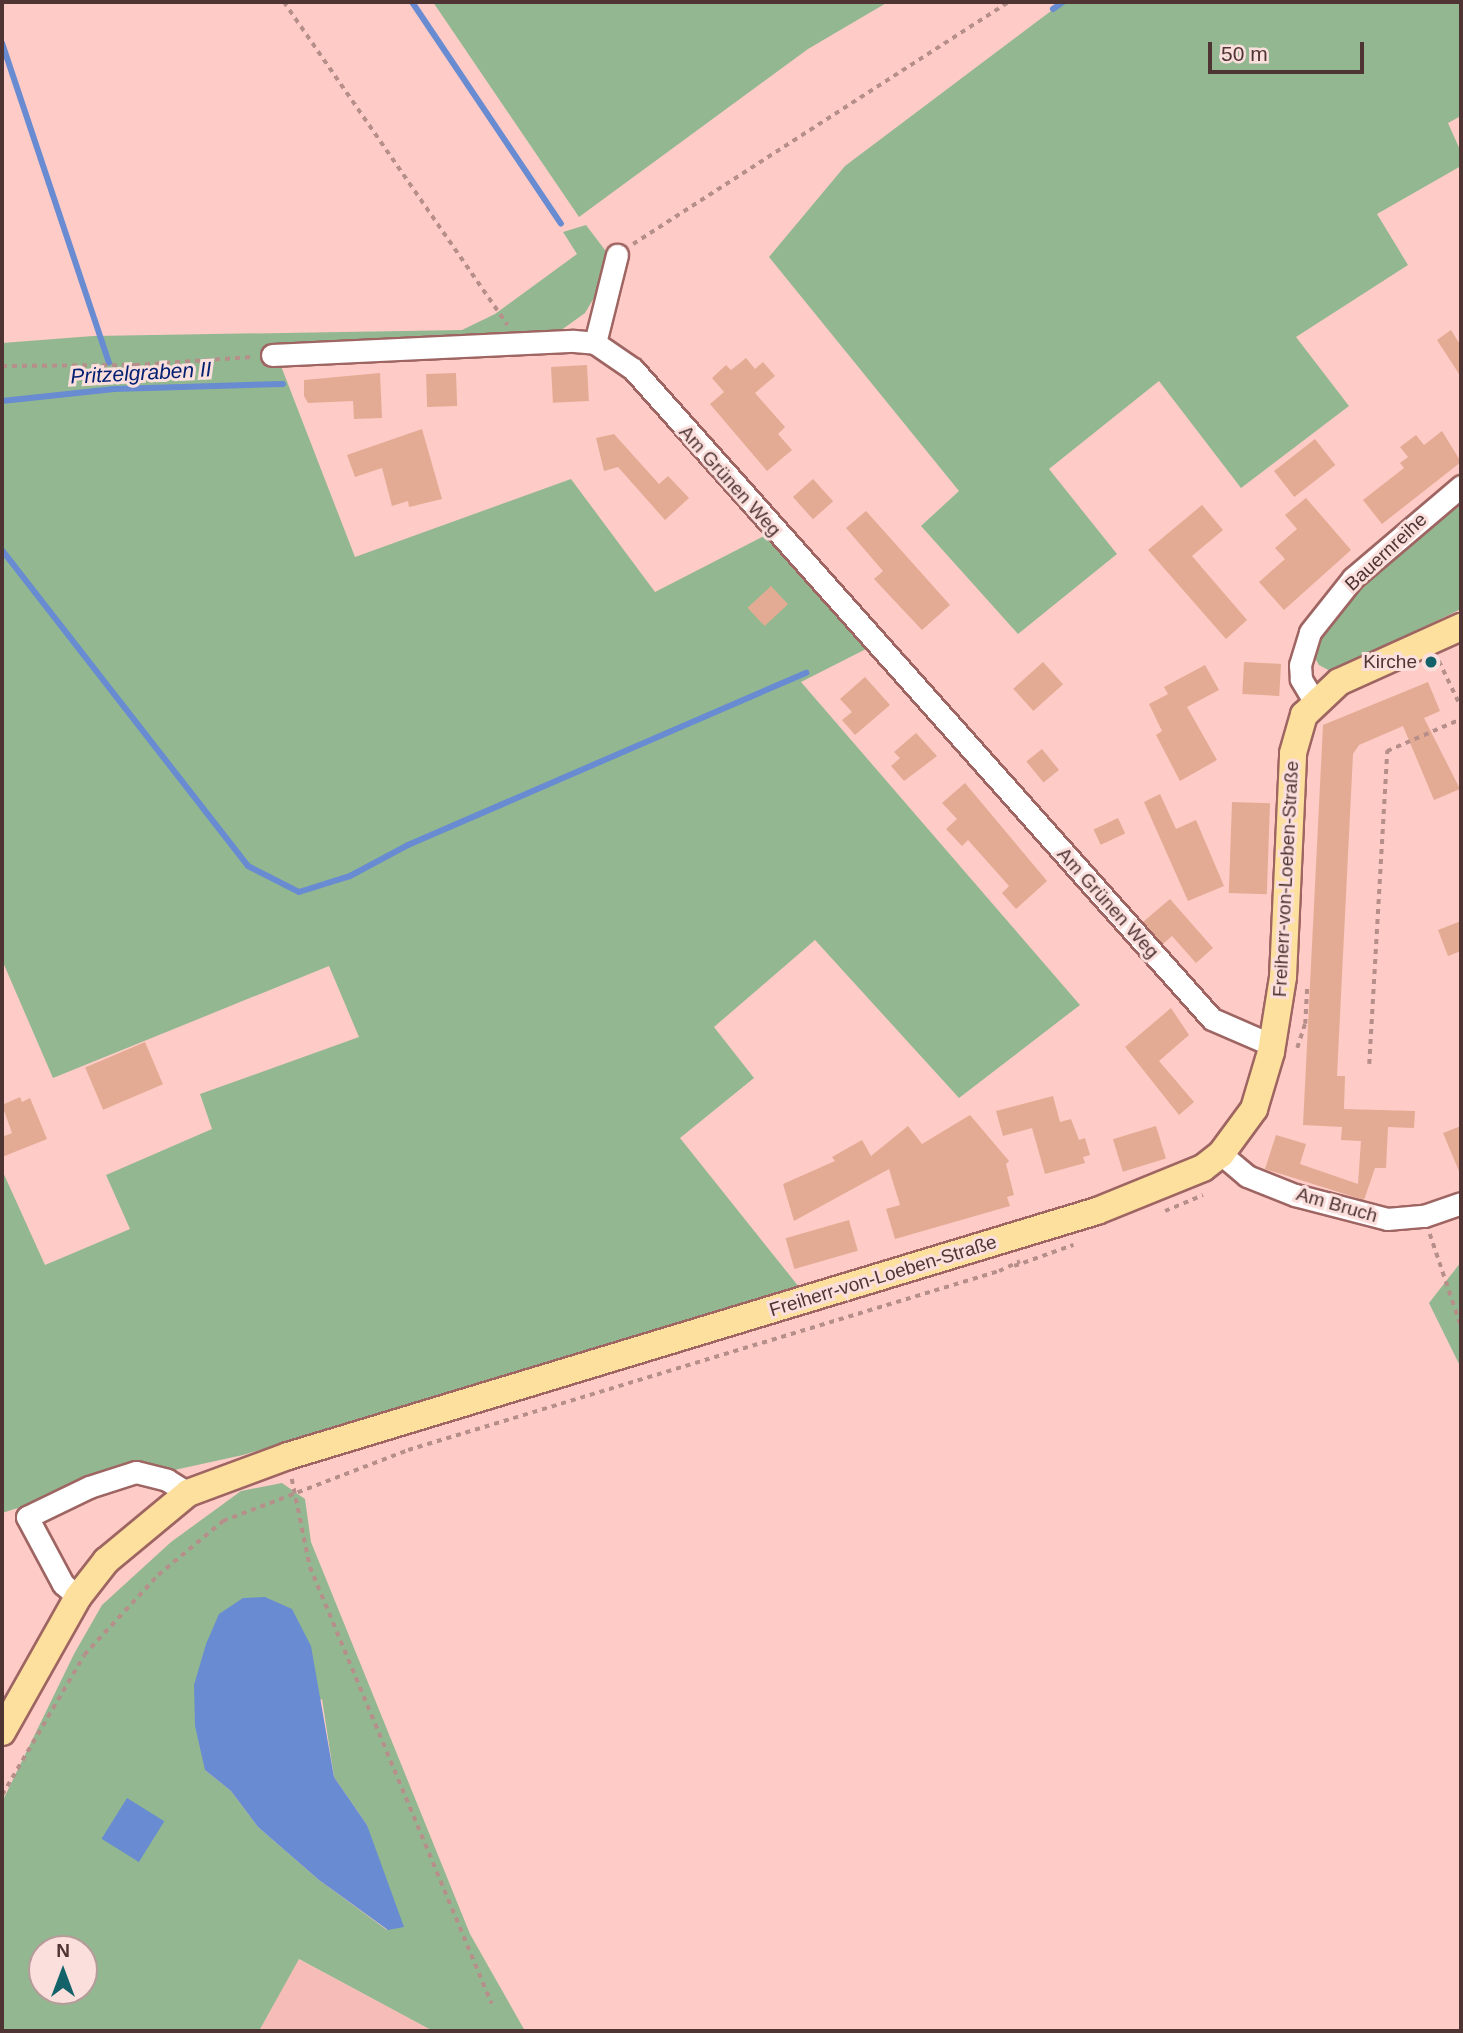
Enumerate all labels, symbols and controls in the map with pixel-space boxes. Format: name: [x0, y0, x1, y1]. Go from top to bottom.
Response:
scale bar: [1211, 28, 1367, 72]
text: 50 m: [1221, 42, 1268, 65]
water label: Pritzelgraben II: [70, 357, 212, 389]
street label: Am Grünen Weg: [674, 421, 786, 541]
street label: Bauernreihe: [1340, 508, 1432, 596]
place label: Kirche: [1363, 651, 1417, 673]
marker: Kirche: [1423, 654, 1439, 670]
street label: Freiherr-von-Loeben-Straße: [1268, 760, 1304, 998]
street label: Am Grünen Weg: [1052, 843, 1164, 963]
street label: Am Bruch: [1294, 1183, 1380, 1227]
street label: Freiherr-von-Loeben-Straße: [767, 1231, 999, 1321]
north arrow: [28, 1935, 98, 2005]
text: N: [56, 1940, 70, 1961]

